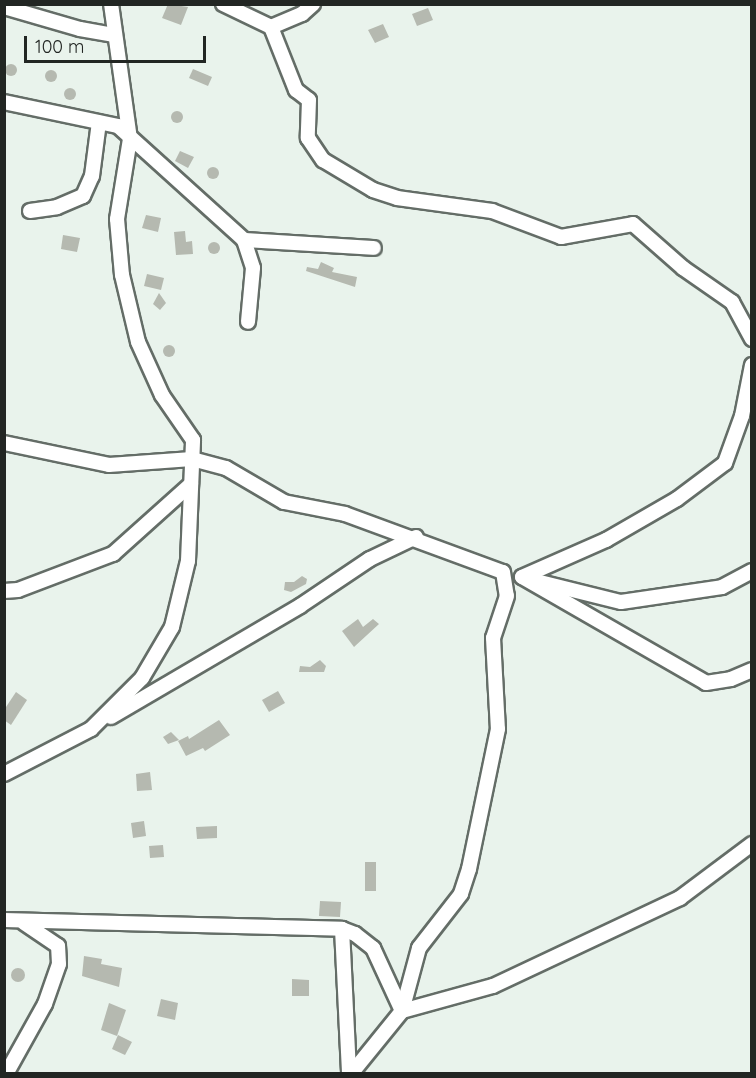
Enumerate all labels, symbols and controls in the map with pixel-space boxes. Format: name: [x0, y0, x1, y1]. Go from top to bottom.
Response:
scale bar: [27, 24, 208, 62]
text: 100 m: [35, 35, 84, 58]

